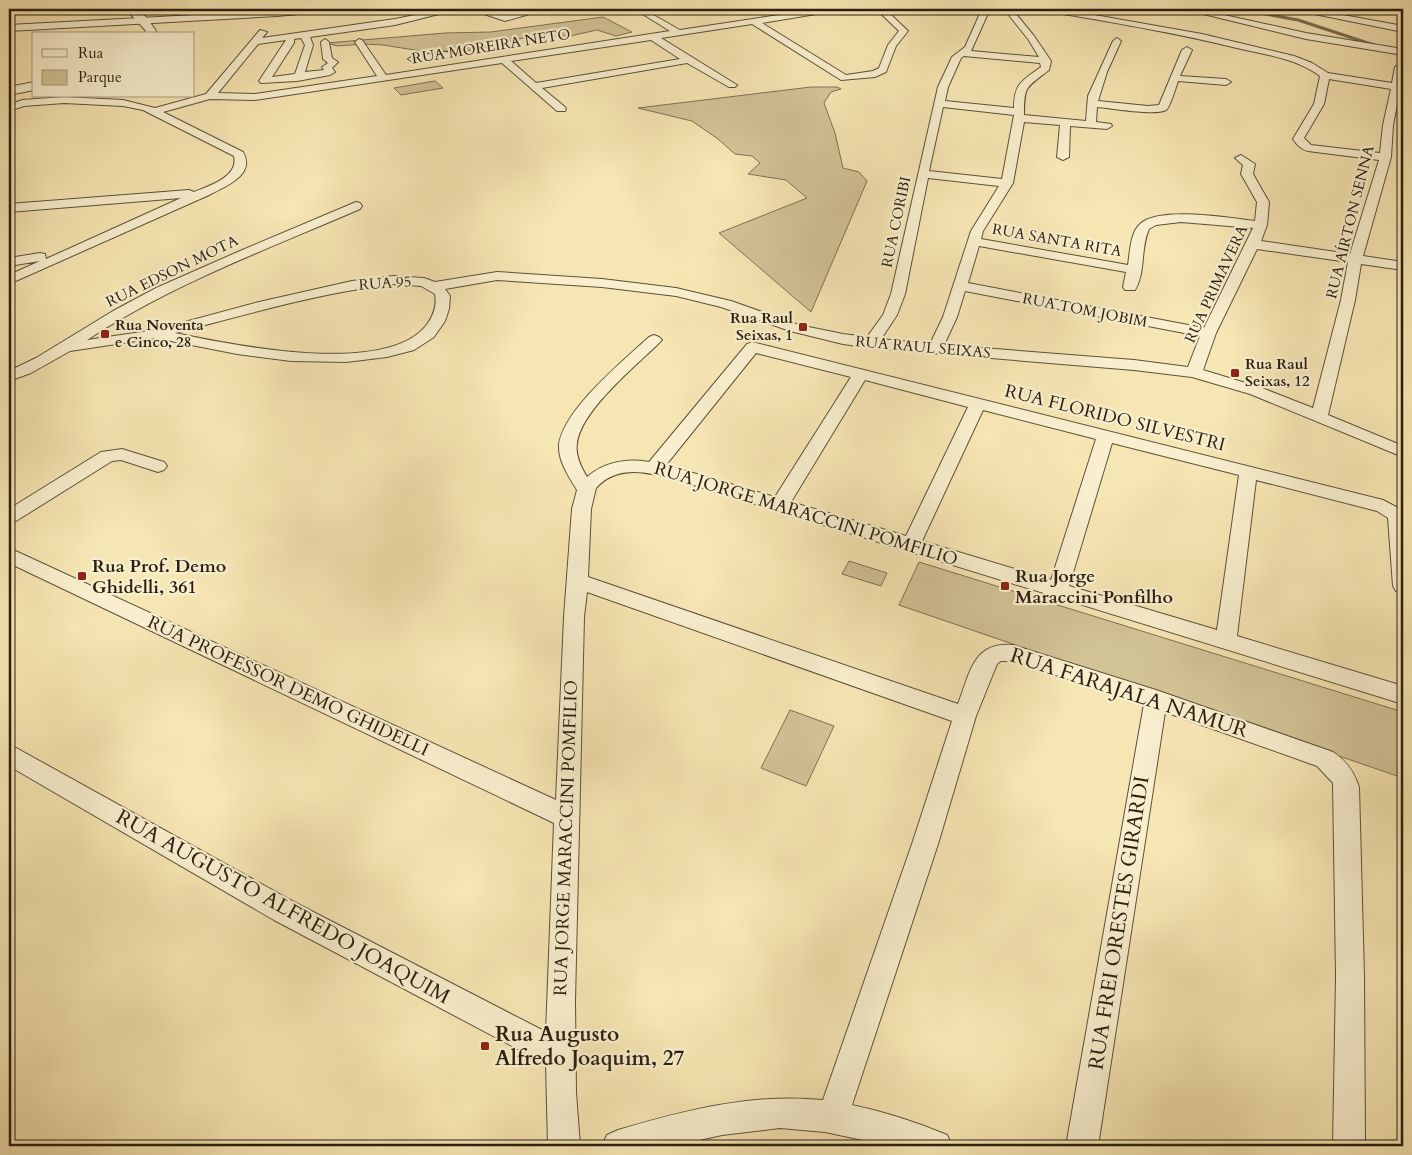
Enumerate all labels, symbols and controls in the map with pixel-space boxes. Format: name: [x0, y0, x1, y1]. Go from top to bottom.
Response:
street label: RUA MOREIRA NETO: [410, 24, 572, 68]
legend: [32, 32, 195, 98]
text: Rua: [78, 43, 104, 63]
text: Parque: [78, 67, 122, 87]
street label: RUA AÍRTON SENNA: [1321, 143, 1379, 301]
street label: RUA CORIBI: [877, 175, 915, 269]
street label: RUA SANTA RITA: [991, 219, 1124, 261]
street label: RUA PRIMAVERA: [1180, 222, 1252, 346]
street label: RUA EDSON MOTA: [103, 230, 242, 312]
street label: RUA 95: [358, 271, 412, 295]
street label: RUA TOM JOBIM: [1021, 288, 1149, 332]
place label: Rua Raul Seixas, 1: [730, 308, 794, 345]
place label: Rua Noventa e Cinco, 28: [115, 315, 204, 352]
marker: Rua Raul Seixas, 1: [797, 321, 809, 333]
marker: Rua Noventa e Cinco, 28: [99, 328, 111, 340]
street label: RUA RAUL SEIXAS: [855, 331, 991, 363]
place label: Rua Raul Seixas, 12: [1245, 354, 1310, 391]
marker: Rua Raul Seixas, 12: [1229, 367, 1241, 379]
street label: RUA FLORIDO SILVESTRI: [1002, 378, 1228, 458]
street label: RUA JORGE MARACCINI POMFILIO: [651, 456, 961, 572]
place label: Rua Prof. Demo Ghidelli, 361: [92, 554, 226, 600]
place label: Rua Jorge Maraccini Ponfilho: [1015, 564, 1173, 610]
marker: Rua Prof. Demo Ghidelli, 361: [76, 570, 88, 582]
marker: Rua Jorge Maraccini Ponfilho: [999, 580, 1011, 592]
street label: RUA PROFESSOR DEMO GHIDELLI: [143, 610, 433, 762]
street label: RUA FARAJALA NAMUR: [1006, 641, 1252, 745]
street label: RUA JORGE MARACCINI POMFILIO: [548, 680, 584, 996]
street label: RUA FREI ORESTES GIRARDI: [1081, 774, 1157, 1072]
street label: RUA AUGUSTO ALFREDO JOAQUIM: [111, 803, 456, 1011]
place label: Rua Augusto Alfredo Joaquim, 27: [495, 1020, 684, 1073]
marker: Rua Augusto Alfredo Joaquim, 27: [479, 1040, 491, 1052]

